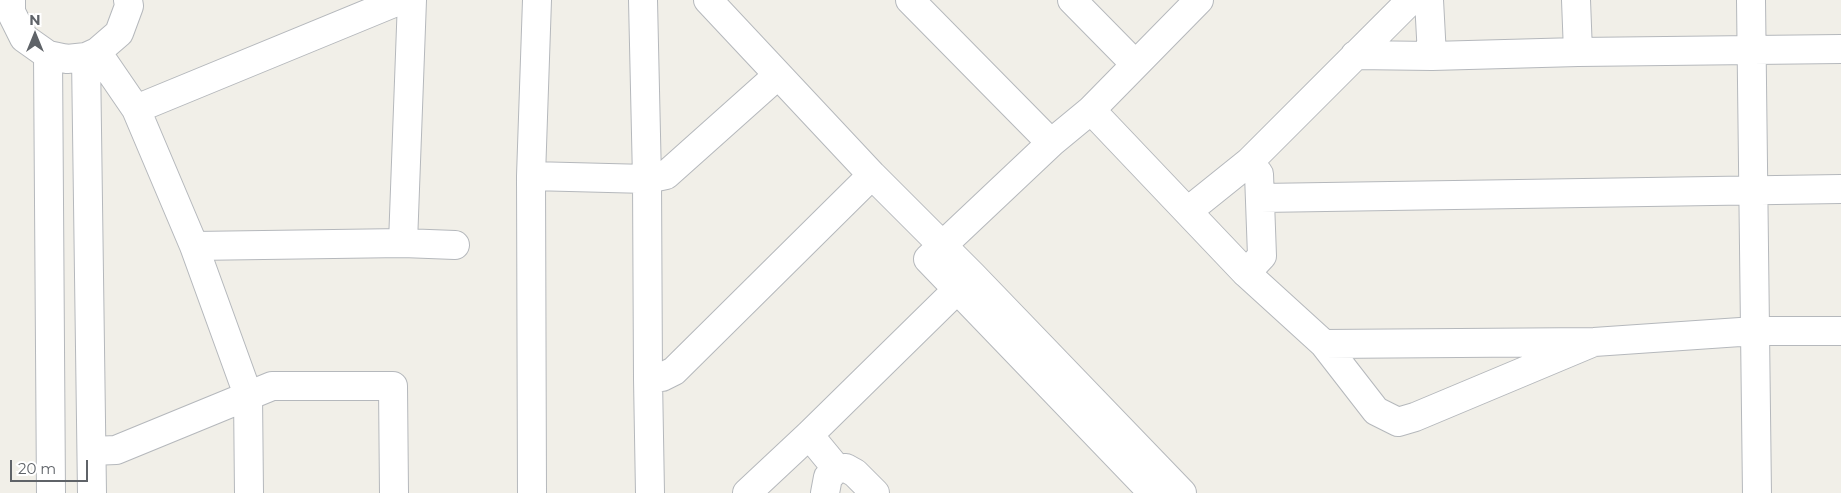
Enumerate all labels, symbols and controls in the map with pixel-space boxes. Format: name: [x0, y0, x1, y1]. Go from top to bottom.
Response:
north arrow: [10, 10, 60, 60]
text: N: [29, 11, 41, 29]
scale bar: [12, 450, 90, 482]
text: 20 m: [18, 459, 56, 478]

